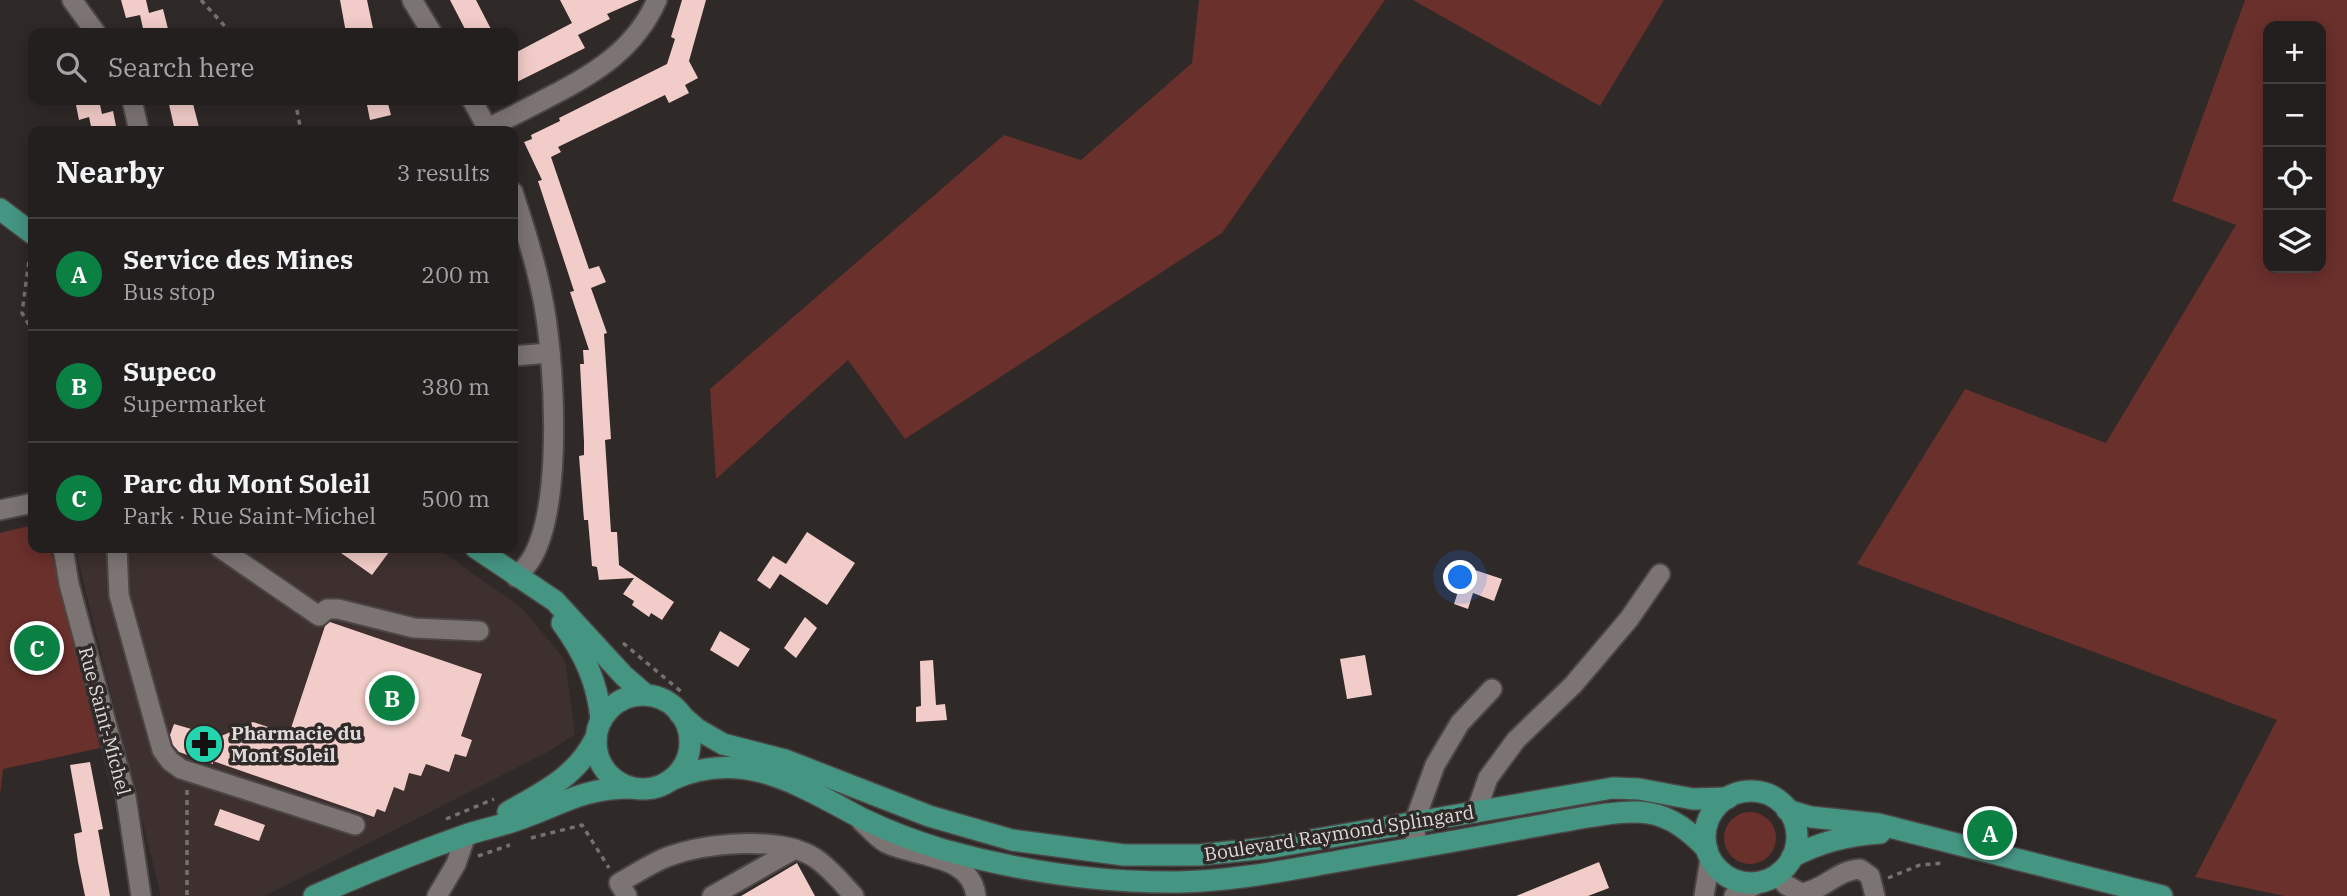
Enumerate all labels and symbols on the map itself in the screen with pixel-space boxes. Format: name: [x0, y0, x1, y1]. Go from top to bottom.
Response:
your location: [1443, 560, 1477, 594]
pin: C: [14, 622, 60, 674]
street label: Rue Saint-Michel: [74, 644, 136, 798]
pin: B: [369, 672, 415, 724]
place label: Pharmacie du Mont Soleil: [231, 721, 362, 767]
pharmacy icon: Pharmacie du Mont Soleil: [183, 723, 225, 765]
street label: Boulevard Raymond Splingard: [1202, 800, 1476, 866]
pin: A: [1967, 807, 2013, 859]

